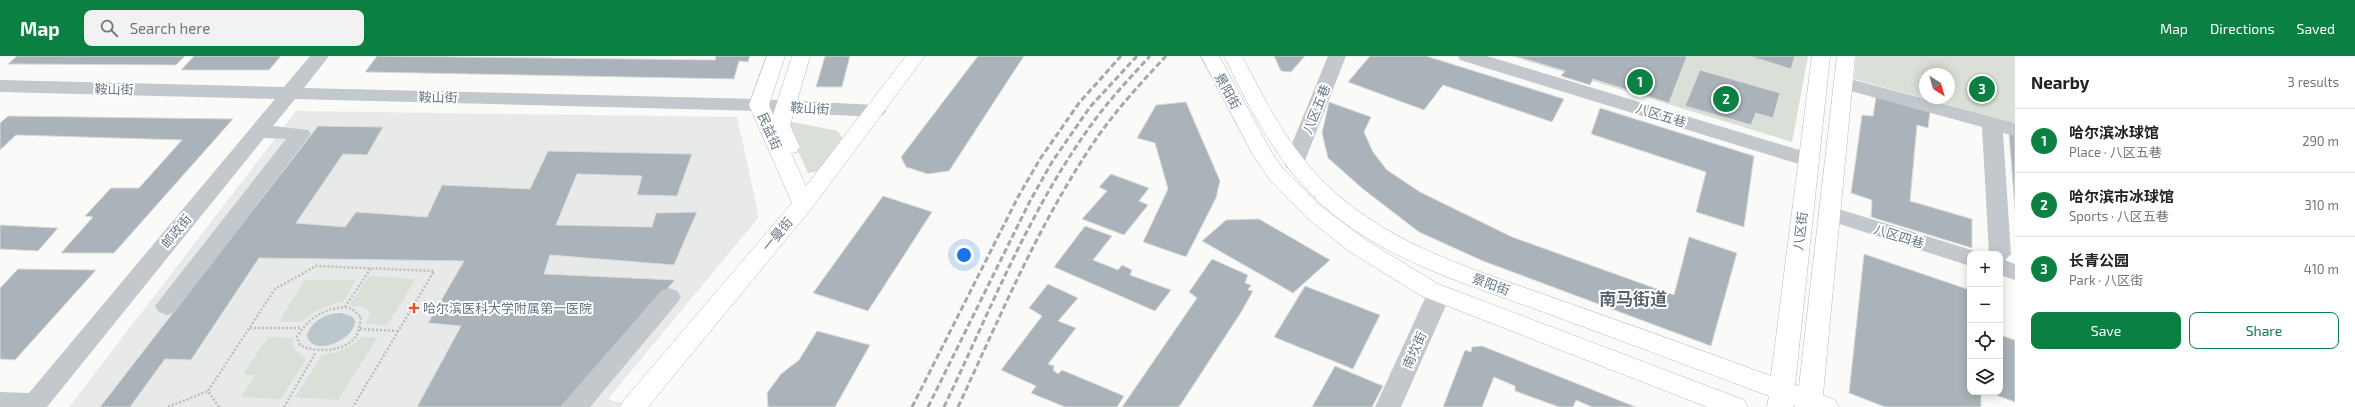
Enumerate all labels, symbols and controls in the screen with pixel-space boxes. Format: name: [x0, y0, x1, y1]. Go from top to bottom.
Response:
search box: [84, 10, 364, 46]
text: Map: [20, 17, 60, 40]
icon: search: [98, 17, 120, 39]
text: Search here: [130, 19, 210, 37]
text: Map: [2160, 20, 2188, 37]
text: Directions: [2210, 20, 2275, 37]
text: Saved: [2297, 20, 2335, 37]
pin: 1: [1627, 67, 1653, 97]
north arrow: [1919, 68, 1955, 104]
street label: 景阳街: [1212, 70, 1244, 112]
text: Nearby: [2031, 72, 2089, 92]
pin: 3: [1969, 74, 1995, 104]
text: 3 results: [2288, 74, 2339, 90]
street label: 鞍山街: [94, 81, 134, 97]
street label: 八区五巷: [1299, 82, 1333, 136]
pin: 2: [1713, 84, 1739, 114]
street label: 鞍山街: [418, 89, 458, 105]
street label: 鞍山街: [790, 99, 830, 117]
street label: 八区五巷: [1634, 100, 1688, 130]
street label: 民益街: [755, 110, 785, 152]
text: 哈尔滨冰球馆: [2069, 123, 2159, 141]
text: 1: [2041, 133, 2047, 149]
text: 290 m: [2302, 133, 2339, 149]
text: Place · 八区五巷: [2069, 144, 2162, 160]
text: 哈尔滨市冰球馆: [2069, 187, 2174, 205]
text: 2: [2040, 197, 2048, 213]
text: 310 m: [2304, 197, 2339, 213]
text: Sports · 八区五巷: [2069, 208, 2169, 224]
street label: 邮政街: [158, 211, 194, 251]
street label: 八区街: [1790, 211, 1810, 251]
street label: 一曼街: [758, 214, 796, 254]
street label: 八区四巷: [1872, 221, 1926, 251]
your location: [954, 245, 974, 265]
map controls: [1967, 251, 2003, 395]
button: +: [1967, 251, 2003, 287]
text: 长青公园: [2069, 251, 2129, 269]
text: 3: [2040, 261, 2048, 277]
text: 410 m: [2304, 261, 2339, 277]
street label: 景阳街: [1470, 270, 1512, 298]
text: Park · 八区街: [2069, 272, 2143, 288]
button: −: [1967, 287, 2003, 323]
district label: 南马街道: [1599, 288, 1667, 308]
place label: 哈尔滨医科大学附属第一医院: [423, 300, 592, 316]
marker: 哈尔滨医科大学附属第一医院: [408, 302, 420, 314]
button: Save: [2031, 312, 2181, 349]
button: Share: [2189, 312, 2339, 349]
button: locate: [1967, 323, 2003, 359]
street label: 南坎街: [1399, 329, 1429, 371]
button: layers: [1967, 359, 2003, 395]

